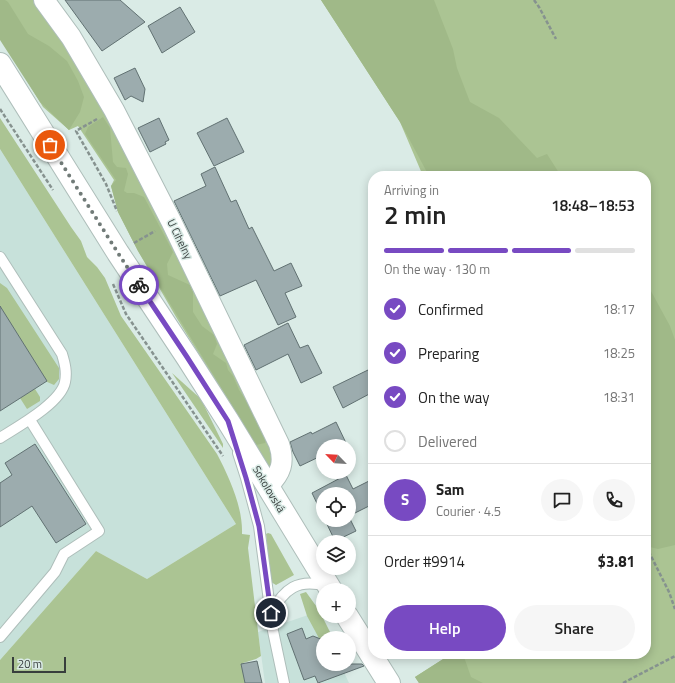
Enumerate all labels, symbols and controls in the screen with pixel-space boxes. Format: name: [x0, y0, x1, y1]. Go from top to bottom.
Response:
pin: [33, 128, 67, 162]
icon: bag: [39, 134, 61, 156]
text: Arriving in: [384, 180, 439, 200]
text: 18:48–18:53: [551, 194, 635, 217]
text: 2 min: [384, 195, 447, 234]
street label: U Cihelny: [163, 216, 197, 262]
text: On the way · 130 m: [384, 259, 490, 279]
courier: [119, 265, 159, 305]
icon: bike: [128, 274, 150, 296]
icon: check: [384, 298, 406, 320]
text: Confirmed: [418, 298, 483, 321]
text: 18:17: [603, 299, 635, 319]
icon: check: [384, 342, 406, 364]
text: Preparing: [418, 342, 479, 365]
text: 18:25: [603, 343, 635, 363]
icon: check: [384, 386, 406, 408]
text: On the way: [418, 386, 490, 409]
text: 18:31: [603, 387, 635, 407]
text: Delivered: [418, 430, 477, 453]
north arrow: [316, 439, 356, 479]
map controls: [316, 439, 356, 671]
street label: Sokolovská: [249, 463, 290, 516]
text: Sam: [436, 478, 464, 501]
button: chat: [541, 479, 583, 521]
button: phone: [593, 479, 635, 521]
button: locate: [316, 487, 356, 527]
text: S: [401, 488, 409, 511]
text: Courier · 4.5: [436, 501, 501, 521]
button: layers: [316, 535, 356, 575]
text: Order #9914: [384, 550, 465, 573]
text: $3.81: [598, 550, 635, 573]
button: +: [316, 583, 356, 623]
pin: [254, 596, 288, 630]
icon: home: [260, 602, 282, 624]
button: Help: [384, 605, 506, 651]
button: Share: [514, 605, 635, 651]
button: −: [316, 631, 356, 671]
scale bar: [12, 655, 66, 674]
text: 20 m: [18, 656, 42, 672]

